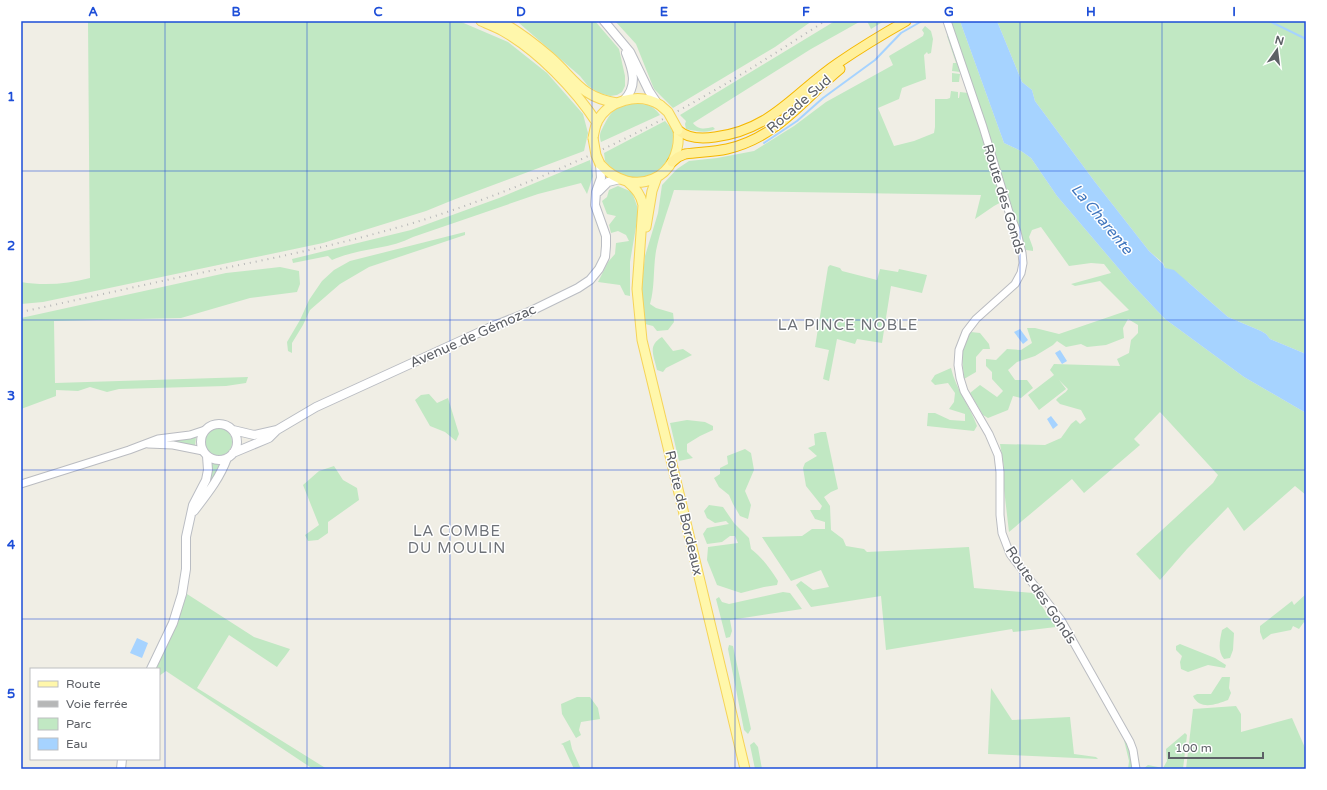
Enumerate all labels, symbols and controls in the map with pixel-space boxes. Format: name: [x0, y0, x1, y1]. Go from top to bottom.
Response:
text: A: [88, 4, 98, 20]
text: B: [231, 4, 241, 20]
text: C: [373, 4, 383, 20]
text: D: [516, 4, 526, 20]
text: E: [660, 4, 668, 20]
text: F: [802, 4, 810, 20]
text: G: [944, 4, 954, 20]
text: H: [1086, 4, 1096, 20]
text: I: [1232, 4, 1236, 20]
north arrow: [1257, 30, 1297, 70]
text: N: [1273, 33, 1285, 48]
street label: Rocade Sud: [763, 71, 835, 137]
text: 1: [7, 89, 15, 105]
street label: Route des Gonds: [979, 142, 1029, 256]
water label: La Charente: [1067, 180, 1138, 259]
text: 2: [7, 238, 15, 254]
street label: Avenue de Gémozac: [407, 301, 539, 371]
district label: LA PINCE NOBLE: [778, 316, 918, 334]
text: 3: [7, 388, 15, 404]
street label: Route de Bordeaux: [661, 449, 707, 577]
district label: LA COMBE DU MOULIN: [408, 522, 506, 557]
text: 4: [7, 537, 16, 553]
street label: Route des Gonds: [1002, 543, 1080, 647]
legend: [30, 668, 160, 760]
text: Route: [66, 677, 101, 691]
text: 5: [7, 686, 15, 702]
text: Voie ferrée: [66, 697, 128, 711]
text: Parc: [66, 717, 91, 731]
scale bar: [1169, 734, 1263, 760]
text: Eau: [66, 737, 88, 751]
text: 100 m: [1175, 741, 1212, 755]

